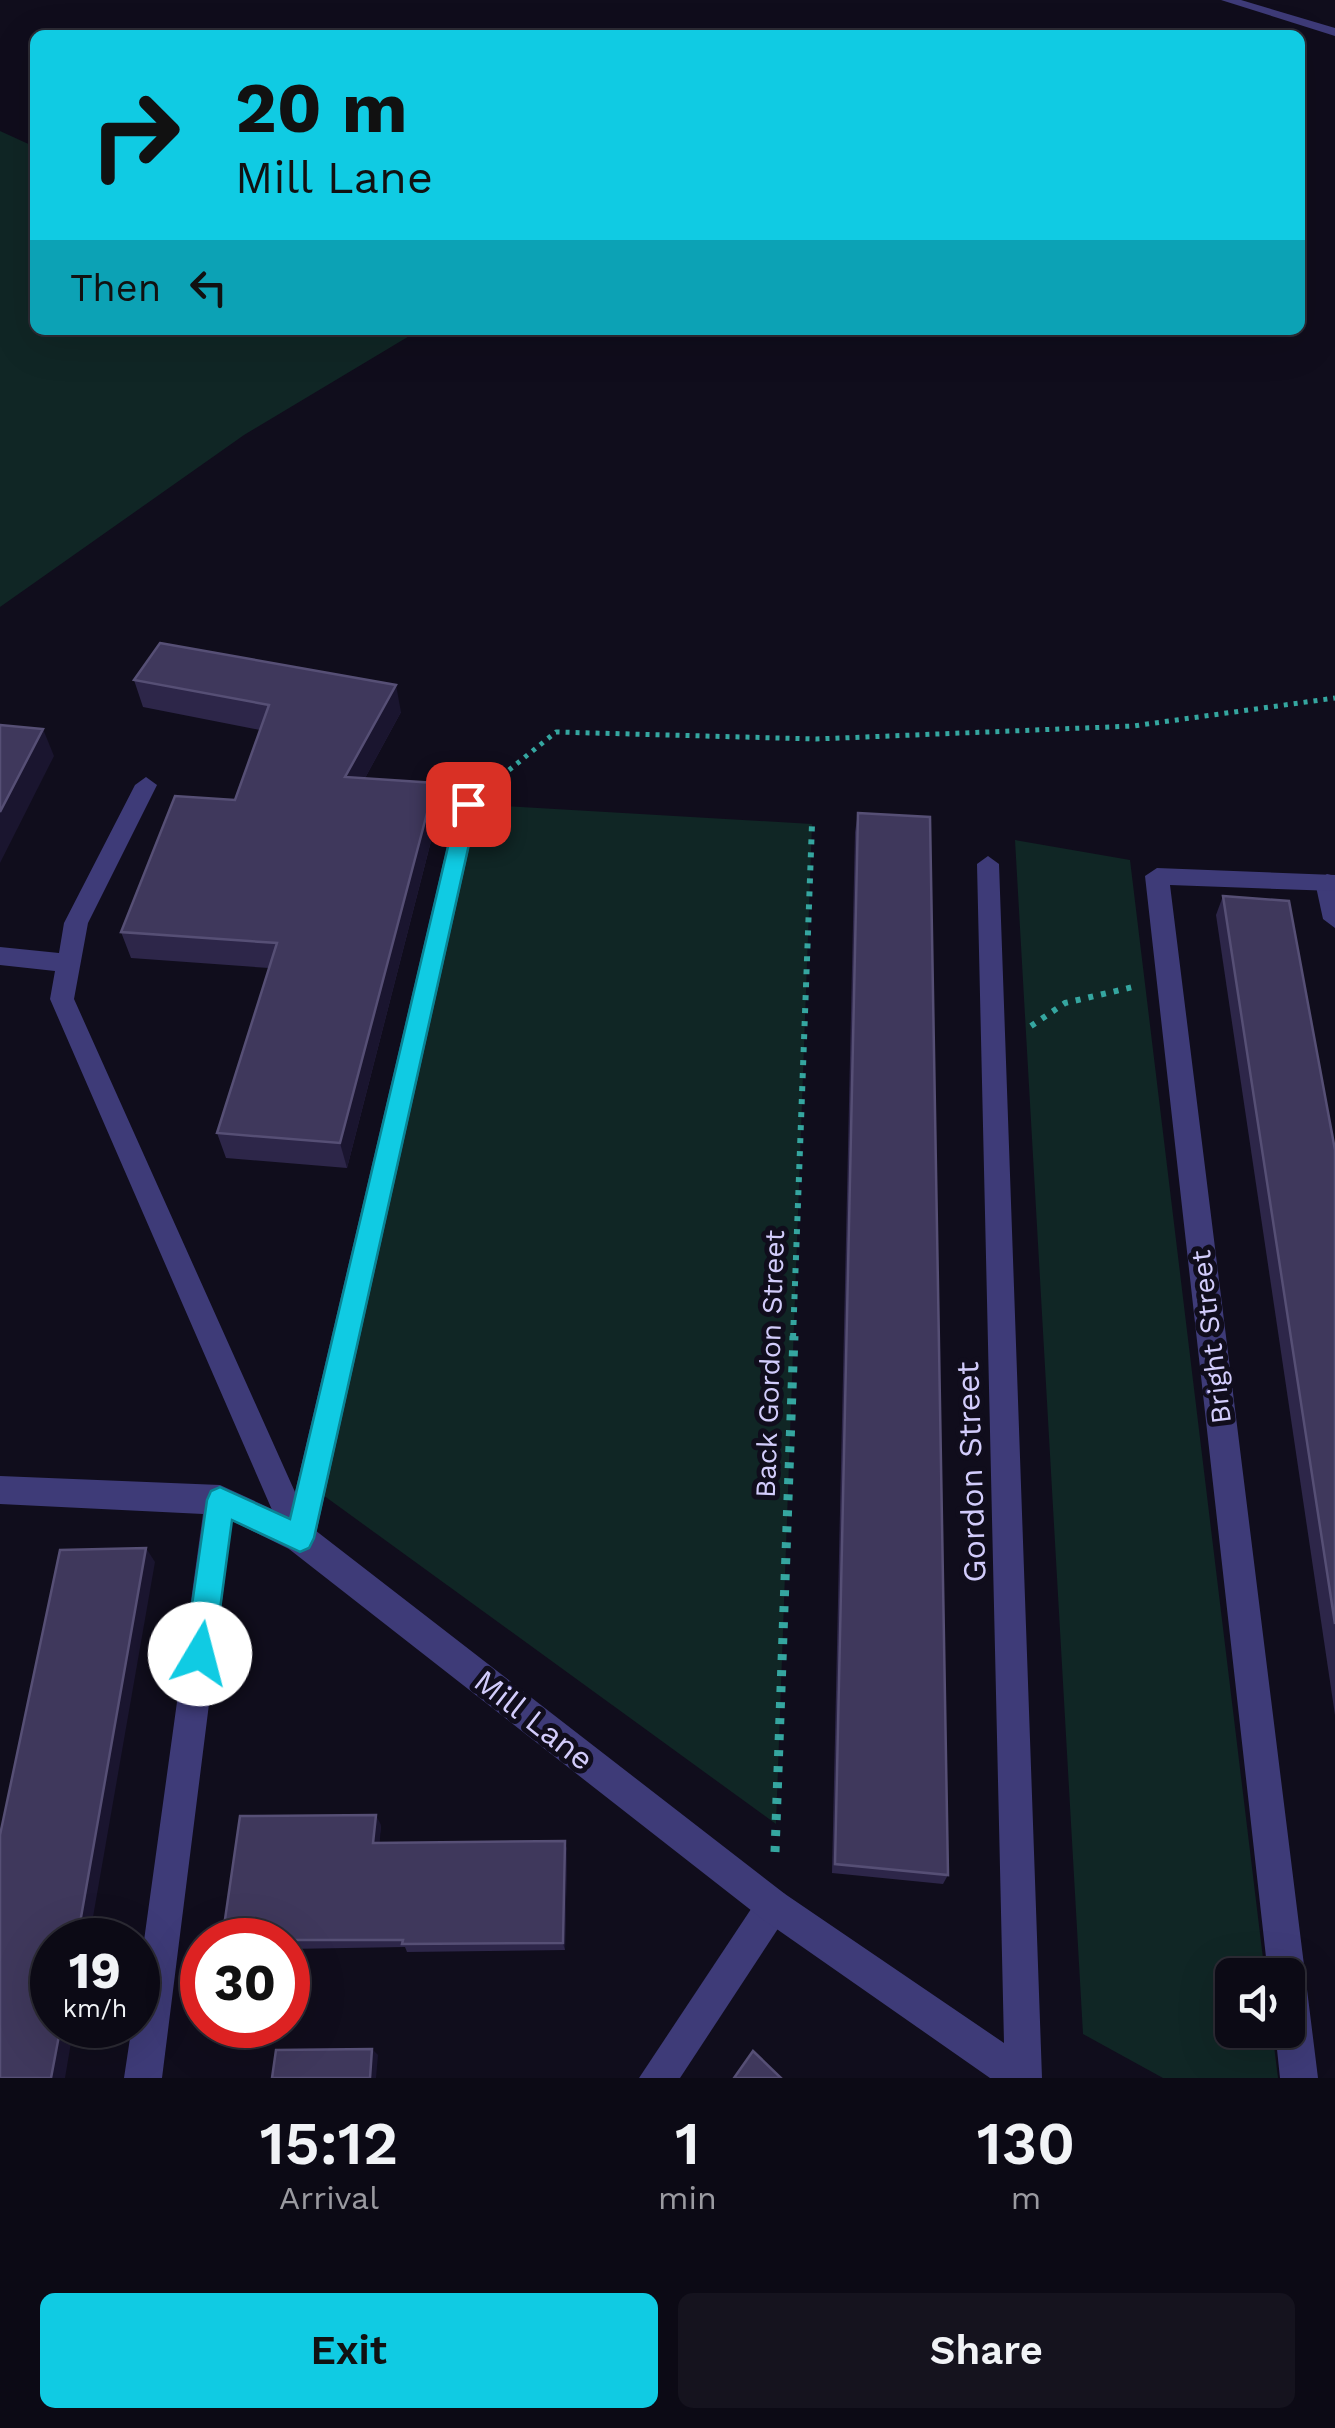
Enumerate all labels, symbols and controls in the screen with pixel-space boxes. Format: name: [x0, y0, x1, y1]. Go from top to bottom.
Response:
text: 20 m: [235, 67, 408, 149]
icon: right: [70, 70, 200, 200]
text: Mill Lane: [235, 151, 433, 204]
icon: left: [181, 260, 236, 315]
text: Then: [70, 266, 161, 310]
pin: [426, 762, 511, 847]
icon: arrive: [441, 777, 496, 832]
street label: Back Gordon Street: [749, 1229, 791, 1499]
street label: Bright Street: [1184, 1248, 1238, 1426]
street label: Gordon Street: [948, 1361, 994, 1583]
position arrow: [148, 1602, 252, 1706]
street label: Mill Lane: [467, 1662, 601, 1778]
speed limit sign: 30: [180, 1918, 310, 2048]
text: 19: [69, 1941, 121, 2000]
map controls: [1215, 1958, 1305, 2048]
button: sound: [1215, 1958, 1305, 2048]
text: km/h: [63, 1994, 127, 2023]
text: 15:12: [260, 2108, 398, 2179]
text: 1: [675, 2108, 700, 2179]
text: 130: [977, 2108, 1075, 2179]
text: Arrival: [279, 2179, 379, 2217]
text: min: [658, 2179, 717, 2217]
text: m: [1011, 2179, 1041, 2217]
button: Exit: [40, 2293, 658, 2408]
button: Share: [678, 2293, 1295, 2408]

